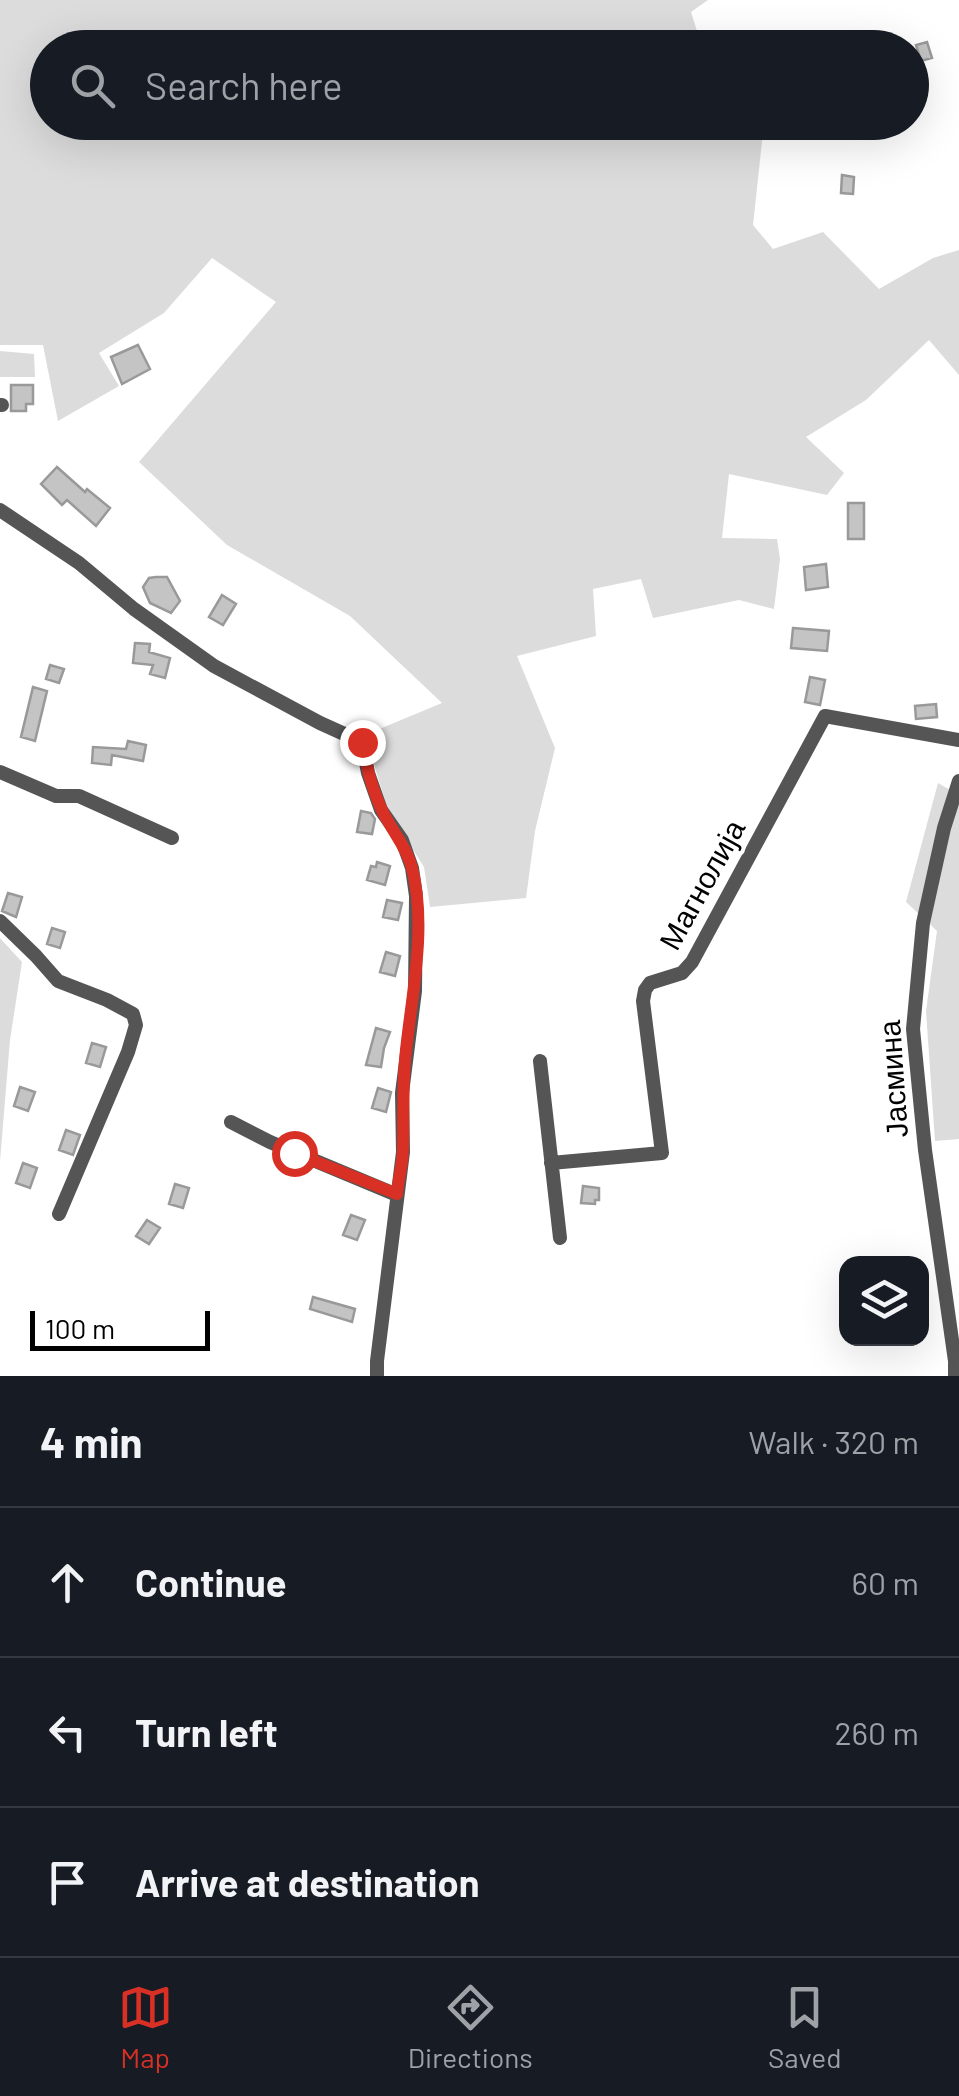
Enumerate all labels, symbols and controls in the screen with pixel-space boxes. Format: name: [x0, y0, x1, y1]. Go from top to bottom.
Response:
search box: [30, 30, 929, 140]
icon: search: [65, 58, 120, 113]
text: Search here: [145, 62, 343, 108]
route end: [340, 720, 386, 766]
street label: Магнолија: [651, 812, 752, 955]
street label: Јасмина: [870, 1019, 914, 1139]
route start: [272, 1131, 318, 1177]
map controls: [839, 1256, 929, 1346]
button: layers: [839, 1256, 929, 1346]
scale bar: [30, 1306, 210, 1350]
text: 100 m: [45, 1311, 115, 1345]
text: 4 min: [40, 1416, 143, 1466]
text: Walk · 320 m: [749, 1422, 919, 1460]
icon: ahead: [40, 1555, 95, 1610]
text: Continue: [135, 1559, 286, 1605]
text: 60 m: [852, 1563, 919, 1601]
icon: left: [40, 1705, 95, 1760]
text: Turn left: [135, 1709, 278, 1755]
text: 260 m: [834, 1713, 919, 1751]
icon: arrive: [40, 1855, 95, 1910]
text: Arrive at destination: [135, 1859, 480, 1905]
tab: Map: [118, 1980, 173, 2074]
tab: Directions: [408, 1980, 533, 2074]
tab: Saved: [768, 1980, 841, 2074]

